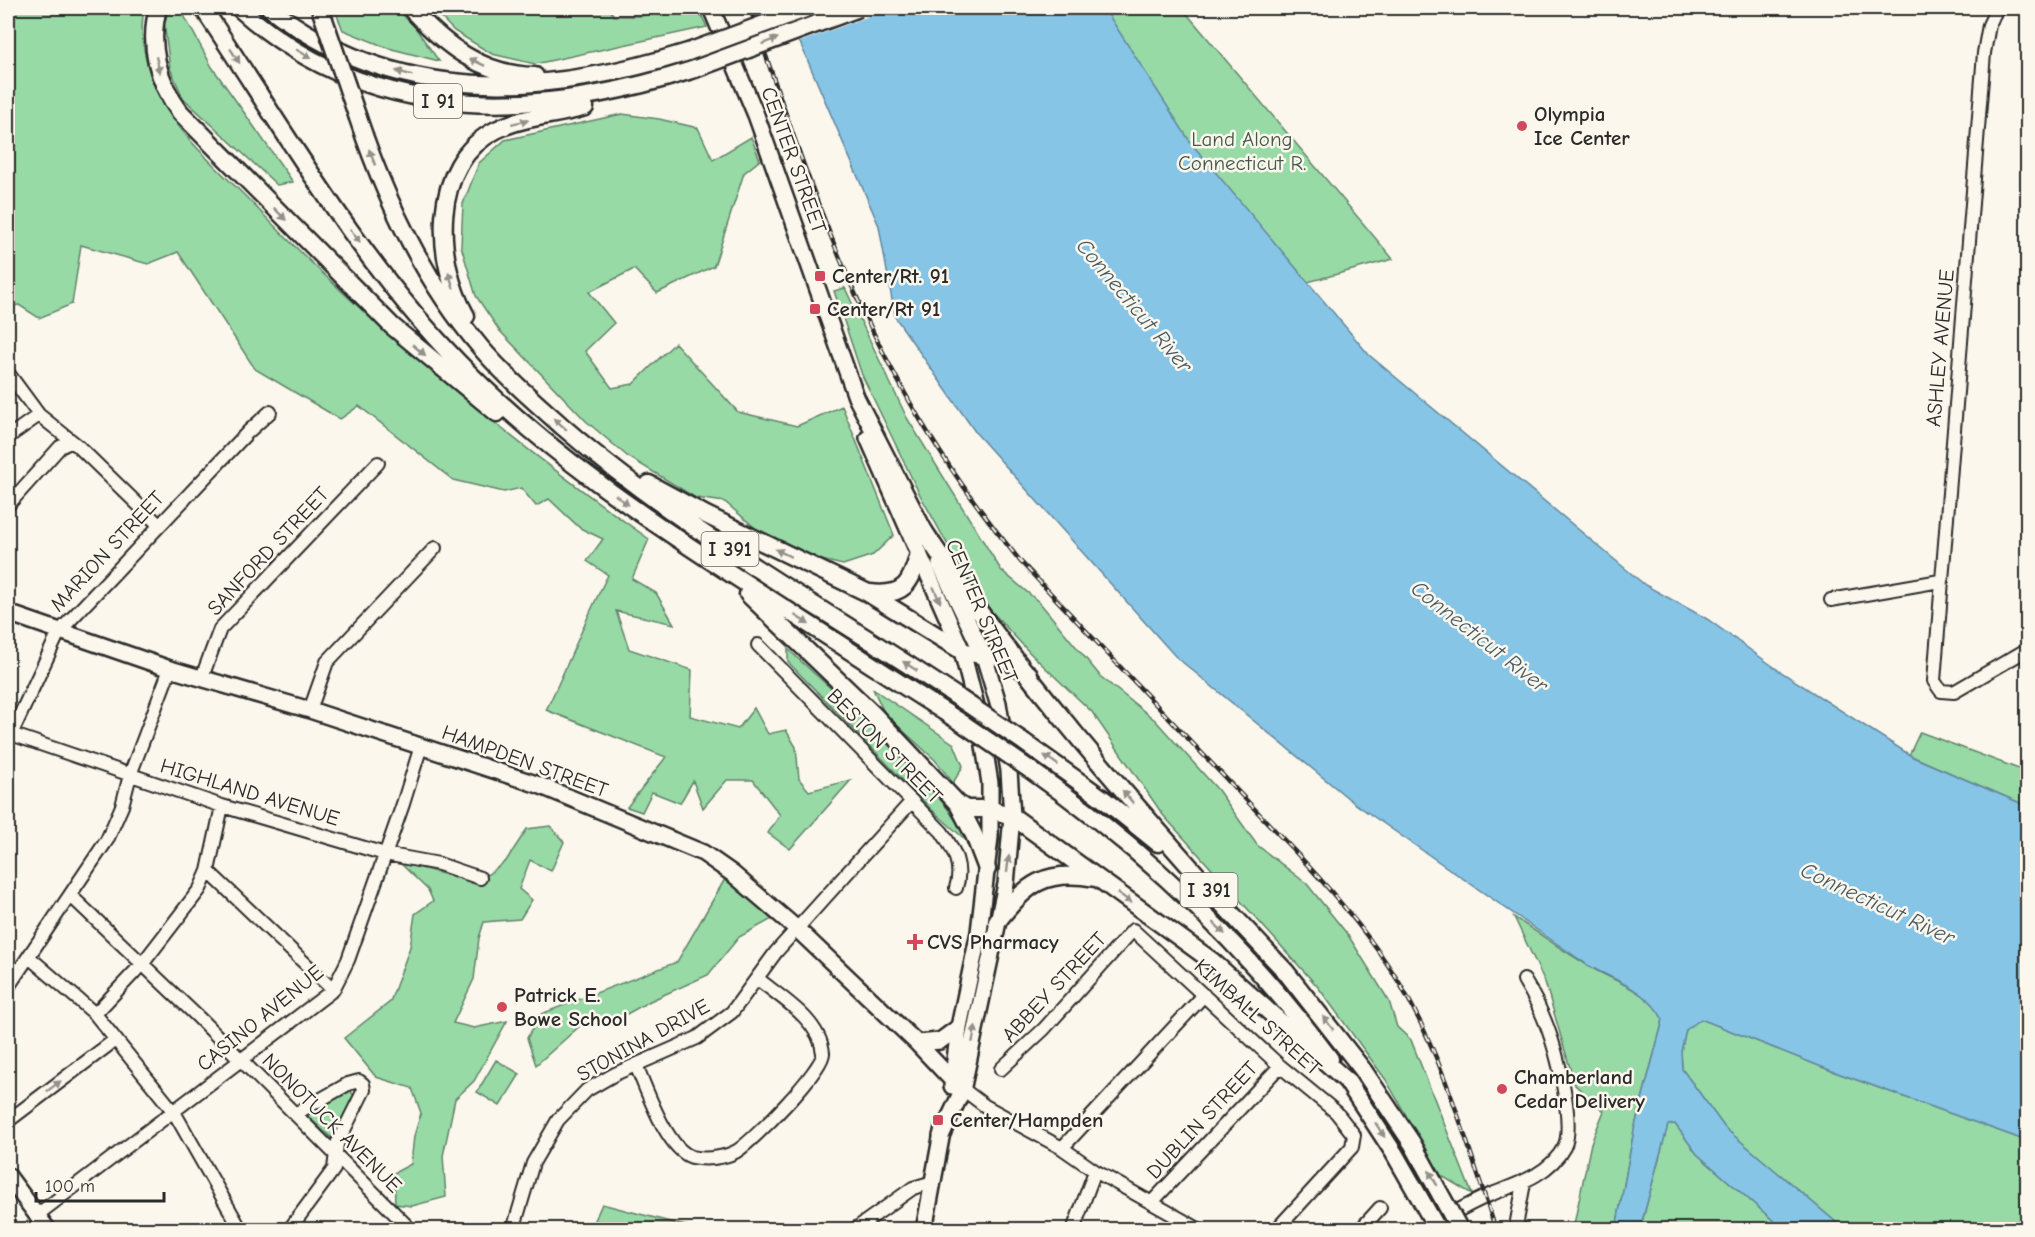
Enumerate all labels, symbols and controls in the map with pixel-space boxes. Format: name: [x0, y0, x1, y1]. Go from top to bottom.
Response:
one-way arrow: [761, 36, 779, 46]
one-way arrow: [230, 48, 241, 64]
one-way arrow: [295, 49, 312, 59]
one-way arrow: [154, 56, 163, 75]
one-way arrow: [468, 58, 485, 67]
one-way arrow: [395, 68, 413, 77]
road number: I 91: [414, 84, 462, 118]
street label: CENTER STREET: [756, 84, 832, 236]
place label: Olympia Ice Center: [1534, 102, 1630, 150]
one-way arrow: [511, 117, 530, 126]
marker: Olympia Ice Center: [1515, 119, 1529, 133]
park label: Land Along Connecticut R.: [1178, 127, 1306, 175]
one-way arrow: [367, 148, 376, 166]
one-way arrow: [273, 206, 287, 221]
one-way arrow: [349, 228, 360, 244]
water label: Connecticut River: [1071, 233, 1199, 379]
place label: Center/Rt. 91: [832, 264, 949, 288]
street label: ASHLEY AVENUE: [1921, 268, 1959, 428]
marker: Center/Rt. 91: [813, 269, 827, 283]
one-way arrow: [446, 271, 455, 289]
place label: Center/Rt 91: [827, 297, 940, 321]
marker: Center/Rt 91: [808, 302, 822, 316]
one-way arrow: [411, 344, 427, 357]
one-way arrow: [553, 418, 568, 431]
street label: SANFORD STREET: [202, 482, 334, 620]
street label: MARION STREET: [45, 486, 169, 616]
one-way arrow: [614, 494, 630, 506]
road number: I 391: [702, 532, 758, 566]
street label: CENTER STREET: [941, 535, 1023, 687]
one-way arrow: [775, 549, 792, 558]
water label: Connecticut River: [1406, 575, 1554, 699]
one-way arrow: [933, 587, 942, 604]
one-way arrow: [794, 614, 810, 625]
one-way arrow: [902, 660, 918, 671]
street label: BESTON STREET: [823, 684, 948, 809]
street label: HAMPDEN STREET: [439, 720, 611, 802]
street label: HIGHLAND AVENUE: [158, 753, 342, 831]
one-way arrow: [1043, 755, 1059, 766]
one-way arrow: [1122, 790, 1135, 805]
one-way arrow: [1003, 855, 1013, 874]
water label: Connecticut River: [1797, 857, 1960, 951]
road number: I 391: [1180, 873, 1238, 907]
one-way arrow: [1118, 891, 1133, 903]
one-way arrow: [1211, 920, 1225, 934]
street label: ABBEY STREET: [997, 927, 1111, 1047]
place label: CVS Pharmacy: [927, 930, 1059, 954]
marker: CVS Pharmacy: [908, 935, 922, 949]
street label: KIMBALL STREET: [1190, 954, 1326, 1080]
street label: CASINO AVENUE: [192, 960, 328, 1076]
place label: Patrick E. Bowe School: [514, 983, 628, 1031]
street label: STONINA DRIVE: [573, 994, 713, 1086]
marker: Patrick E. Bowe School: [495, 1000, 509, 1014]
one-way arrow: [1323, 1016, 1335, 1031]
one-way arrow: [970, 1024, 979, 1043]
street label: NONOTUCK AVENUE: [257, 1048, 407, 1198]
street label: DUBLIN STREET: [1142, 1056, 1263, 1184]
place label: Chamberland Cedar Delivery: [1514, 1065, 1645, 1113]
one-way arrow: [46, 1080, 62, 1092]
marker: Chamberland Cedar Delivery: [1495, 1082, 1509, 1096]
place label: Center/Hampden: [950, 1108, 1103, 1132]
marker: Center/Hampden: [931, 1113, 945, 1127]
one-way arrow: [1374, 1122, 1385, 1138]
scale bar: [36, 1165, 164, 1203]
one-way arrow: [1427, 1170, 1438, 1186]
text: 100 m: [45, 1176, 95, 1197]

